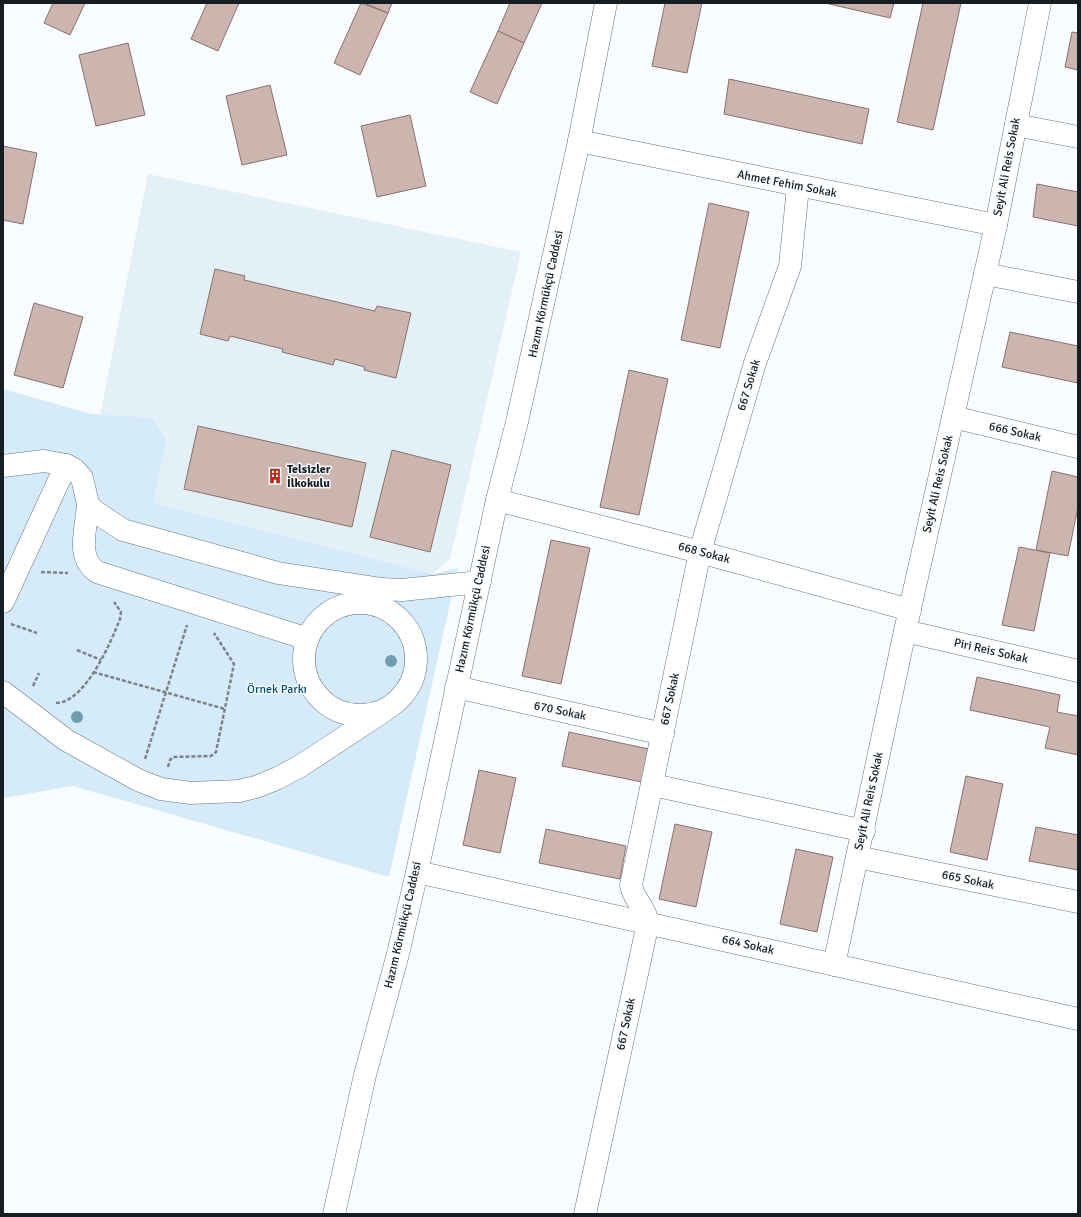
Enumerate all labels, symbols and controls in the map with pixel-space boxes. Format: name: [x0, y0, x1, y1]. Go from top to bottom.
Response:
street label: Seyit Ali Reis Sokak: [990, 116, 1024, 218]
street label: Ahmet Fehim Sokak: [736, 167, 838, 201]
street label: Hazım Körmükçü Caddesi: [525, 229, 567, 359]
street label: 667 Sokak: [734, 357, 764, 413]
street label: 666 Sokak: [987, 419, 1043, 445]
street label: Seyit Ali Reis Sokak: [919, 434, 957, 534]
place label: Telsizler İlkokulu: [287, 462, 331, 491]
building icon: Telsizler İlkokulu: [266, 467, 284, 485]
street label: 668 Sokak: [676, 539, 732, 567]
street label: Hazım Körmükçü Caddesi: [452, 544, 494, 674]
street label: Piri Reis Sokak: [952, 635, 1030, 667]
street label: 667 Sokak: [657, 671, 683, 727]
park label: Örnek Parkı: [247, 682, 307, 697]
street label: 670 Sokak: [532, 698, 588, 724]
street label: Seyit Ali Reis Sokak: [851, 750, 887, 852]
street label: Hazım Körmükçü Caddesi: [381, 860, 425, 990]
street label: 665 Sokak: [940, 867, 996, 893]
street label: 664 Sokak: [720, 932, 776, 958]
street label: 667 Sokak: [613, 996, 639, 1052]

